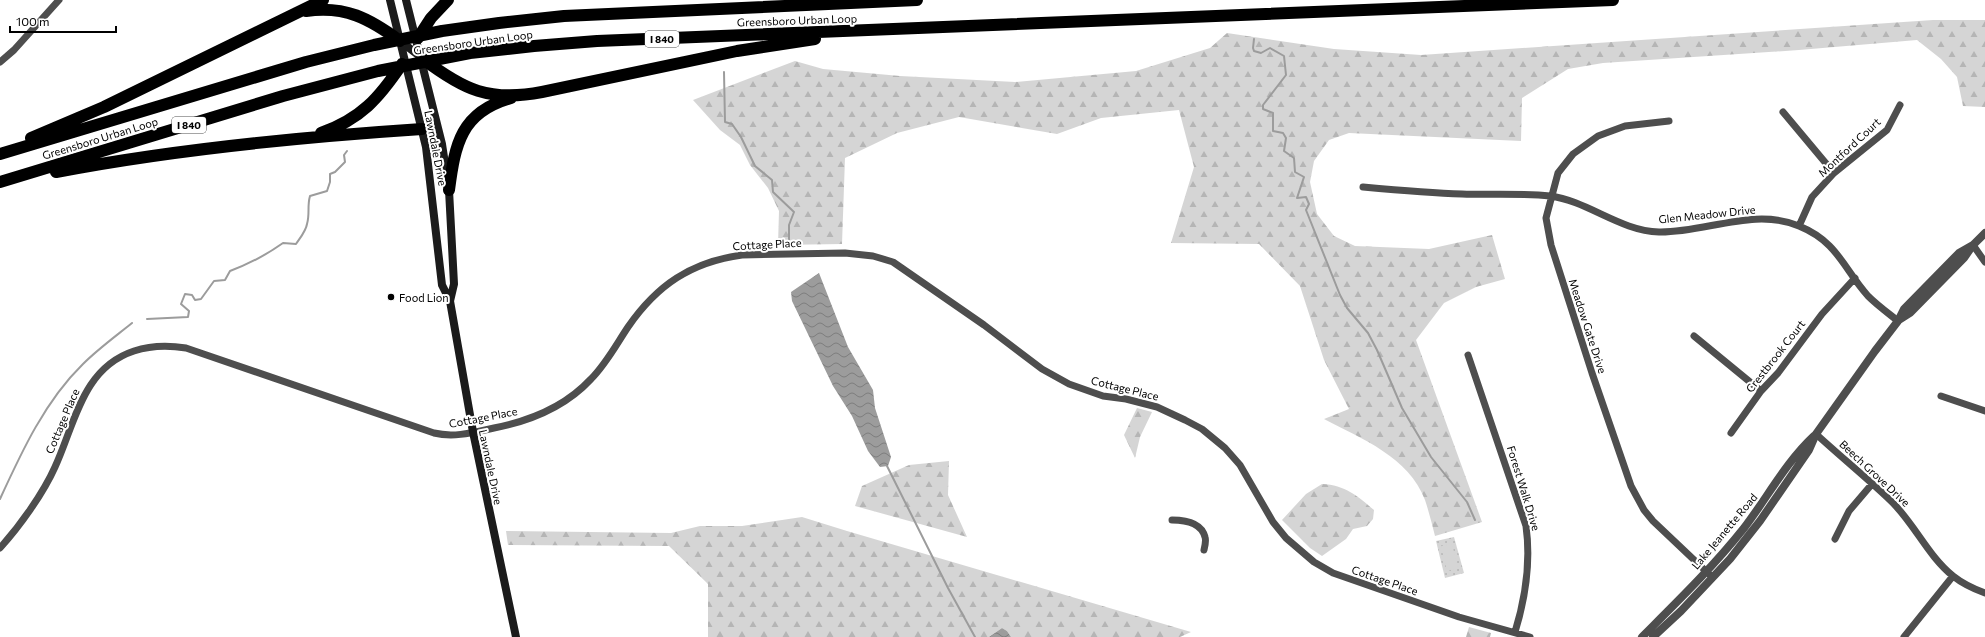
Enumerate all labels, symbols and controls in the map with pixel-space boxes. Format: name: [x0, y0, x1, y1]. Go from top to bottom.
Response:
scale bar: [10, 8, 116, 34]
street label: Greensboro Urban Loop: [737, 11, 857, 29]
text: 100 m: [16, 14, 50, 28]
street label: Greensboro Urban Loop: [413, 27, 533, 57]
road number: I 840: [645, 31, 679, 47]
street label: Lawndale Drive: [422, 109, 450, 187]
street label: Greensboro Urban Loop: [41, 114, 159, 162]
street label: Montford Court: [1815, 115, 1883, 179]
road number: I 840: [172, 117, 206, 133]
street label: Glen Meadow Drive: [1658, 202, 1756, 226]
street label: Cottage Place: [732, 236, 802, 252]
street label: Meadow Gate Drive: [1567, 277, 1609, 375]
place label: Food Lion: [399, 291, 449, 304]
marker: Food Lion: [386, 292, 396, 302]
street label: Crestbrook Court: [1743, 317, 1808, 395]
street label: Cottage Place: [1090, 373, 1160, 403]
street label: Cottage Place: [42, 386, 82, 455]
street label: Cottage Place: [448, 404, 518, 430]
street label: Lawndale Drive: [477, 428, 505, 506]
street label: Beech Grove Drive: [1837, 437, 1913, 509]
street label: Forest Walk Drive: [1505, 444, 1543, 532]
street label: Lake Jeanette Road: [1688, 490, 1760, 572]
street label: Cottage Place: [1350, 563, 1420, 597]

